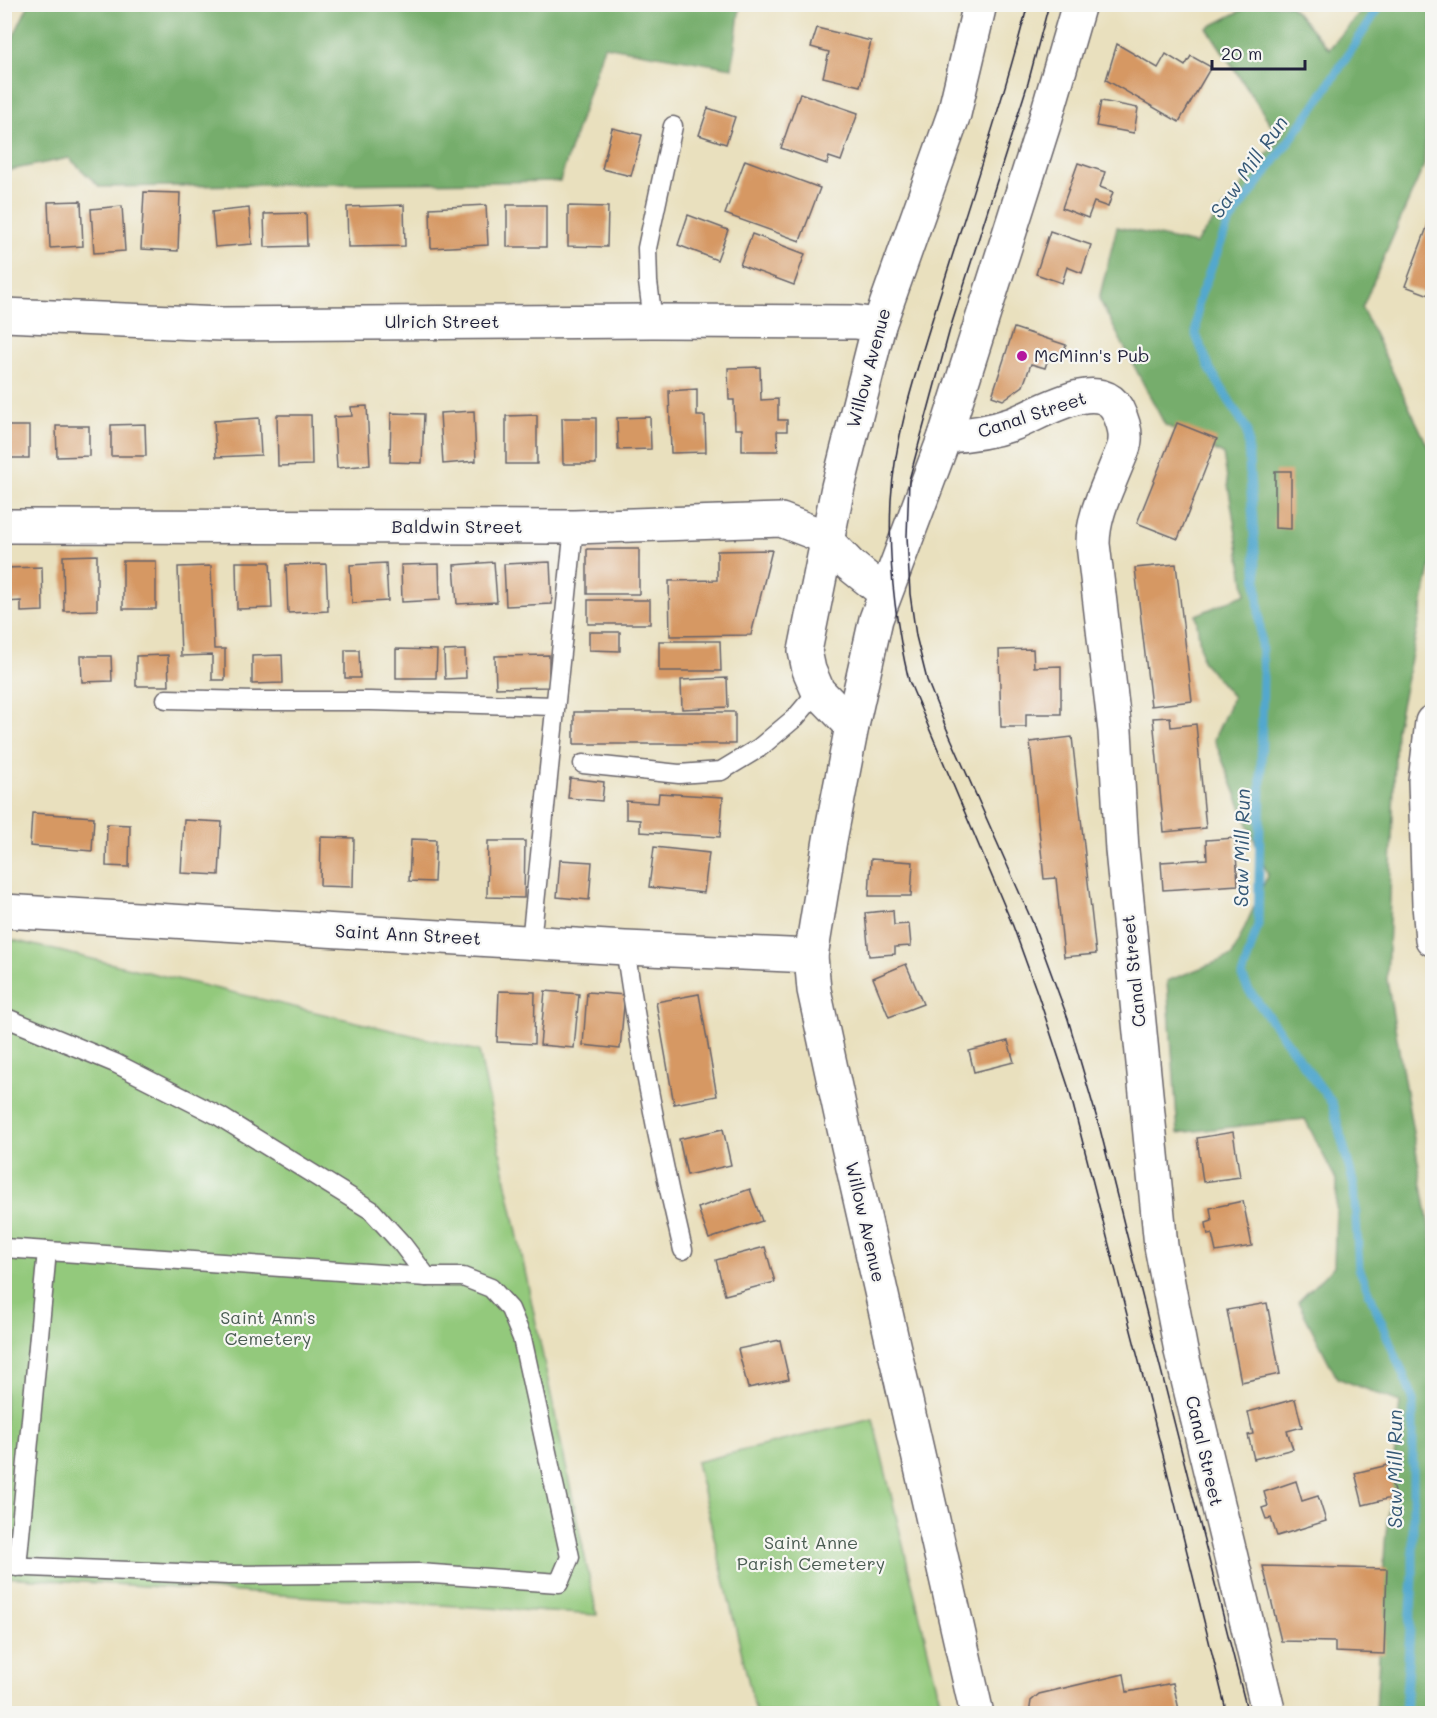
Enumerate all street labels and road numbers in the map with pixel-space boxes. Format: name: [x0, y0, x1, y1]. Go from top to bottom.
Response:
street label: Willow Avenue: [841, 305, 896, 430]
street label: Ulrich Street: [385, 309, 499, 333]
street label: Canal Street: [974, 385, 1089, 443]
street label: Baldwin Street: [392, 514, 522, 538]
street label: Canal Street: [1115, 914, 1151, 1028]
street label: Saint Ann Street: [335, 918, 482, 950]
street label: Willow Avenue: [840, 1159, 892, 1284]
street label: Canal Street: [1181, 1393, 1229, 1508]

